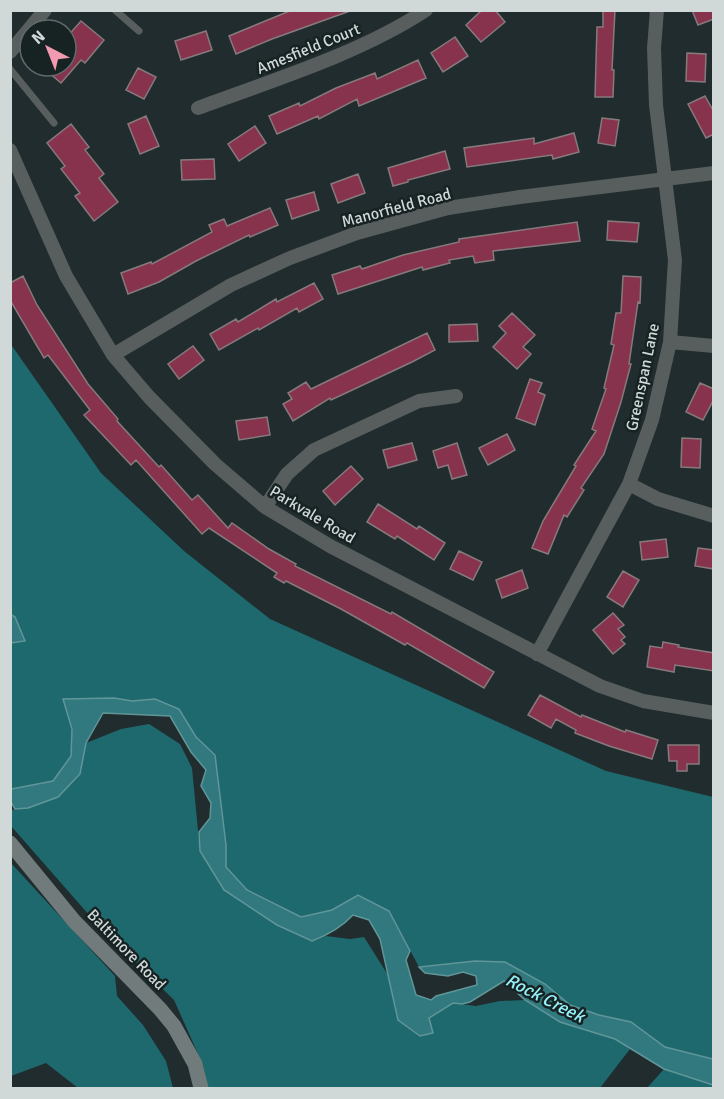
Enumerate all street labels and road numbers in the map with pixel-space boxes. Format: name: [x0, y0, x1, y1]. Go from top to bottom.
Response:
street label: Amesfield Court: [254, 19, 363, 79]
street label: Manorfield Road: [339, 184, 453, 232]
street label: Greenspan Lane: [622, 322, 664, 433]
street label: Parkvale Road: [266, 481, 359, 548]
street label: Baltimore Road: [83, 905, 170, 994]

